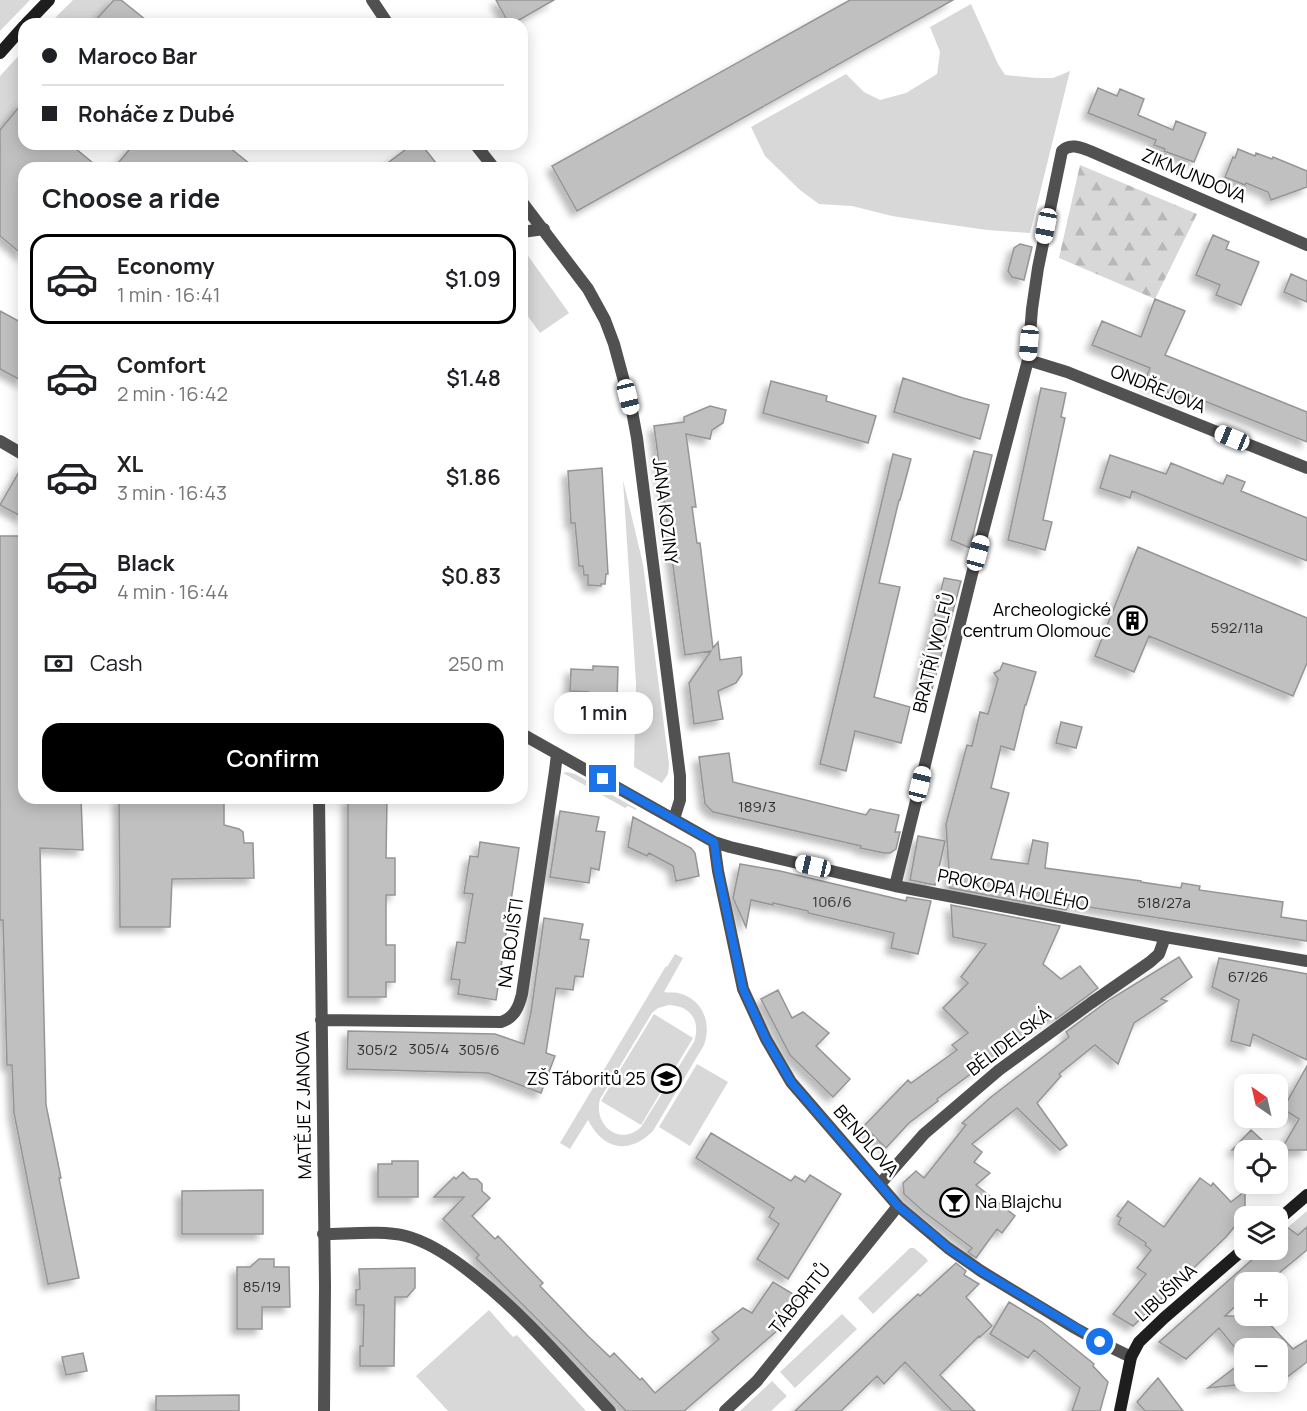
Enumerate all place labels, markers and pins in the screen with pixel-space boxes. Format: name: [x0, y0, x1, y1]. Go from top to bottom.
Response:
place label: Archeologické centrum Olomouc: [963, 597, 1111, 642]
building icon: Archeologické centrum Olomouc: [1116, 604, 1148, 636]
school or university icon: ZŠ Táboritů 25: [651, 1063, 683, 1095]
place label: ZŠ Táboritů 25: [527, 1066, 646, 1090]
bar icon: Na Blajchu: [938, 1186, 970, 1218]
place label: Na Blajchu: [975, 1189, 1062, 1213]

